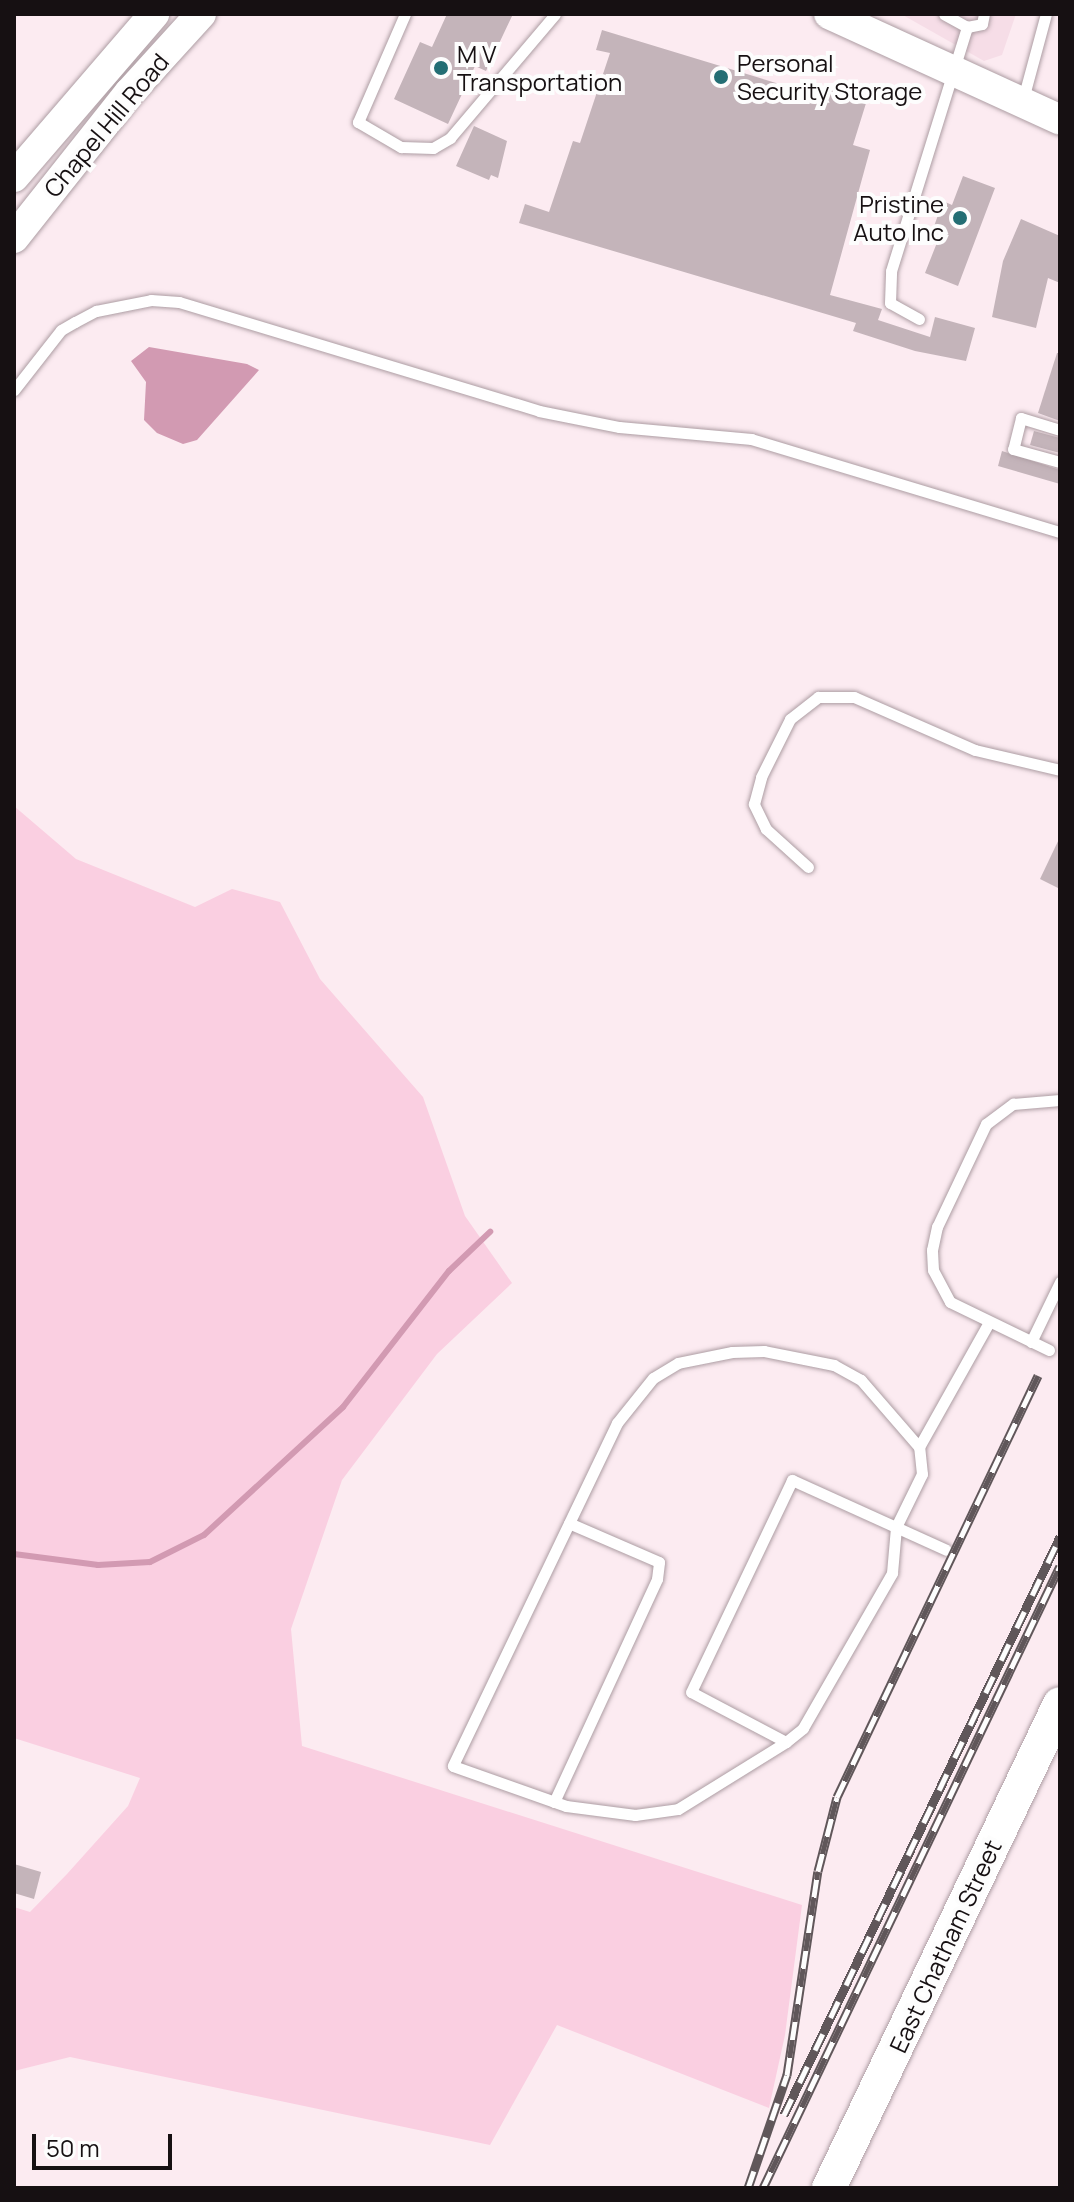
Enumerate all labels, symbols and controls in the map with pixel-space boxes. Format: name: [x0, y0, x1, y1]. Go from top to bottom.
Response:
place label: M V Transportation: [457, 40, 622, 96]
street label: Chapel Hill Road: [38, 47, 174, 203]
place label: Personal Security Storage: [737, 49, 922, 105]
marker: M V Transportation: [432, 59, 450, 77]
marker: Personal Security Storage: [712, 68, 730, 86]
place label: Pristine Auto Inc: [853, 190, 944, 246]
marker: Pristine Auto Inc: [951, 209, 969, 227]
street label: East Chatham Street: [883, 1835, 1007, 2057]
scale bar: [36, 2118, 176, 2168]
text: 50 m: [46, 2131, 100, 2164]

